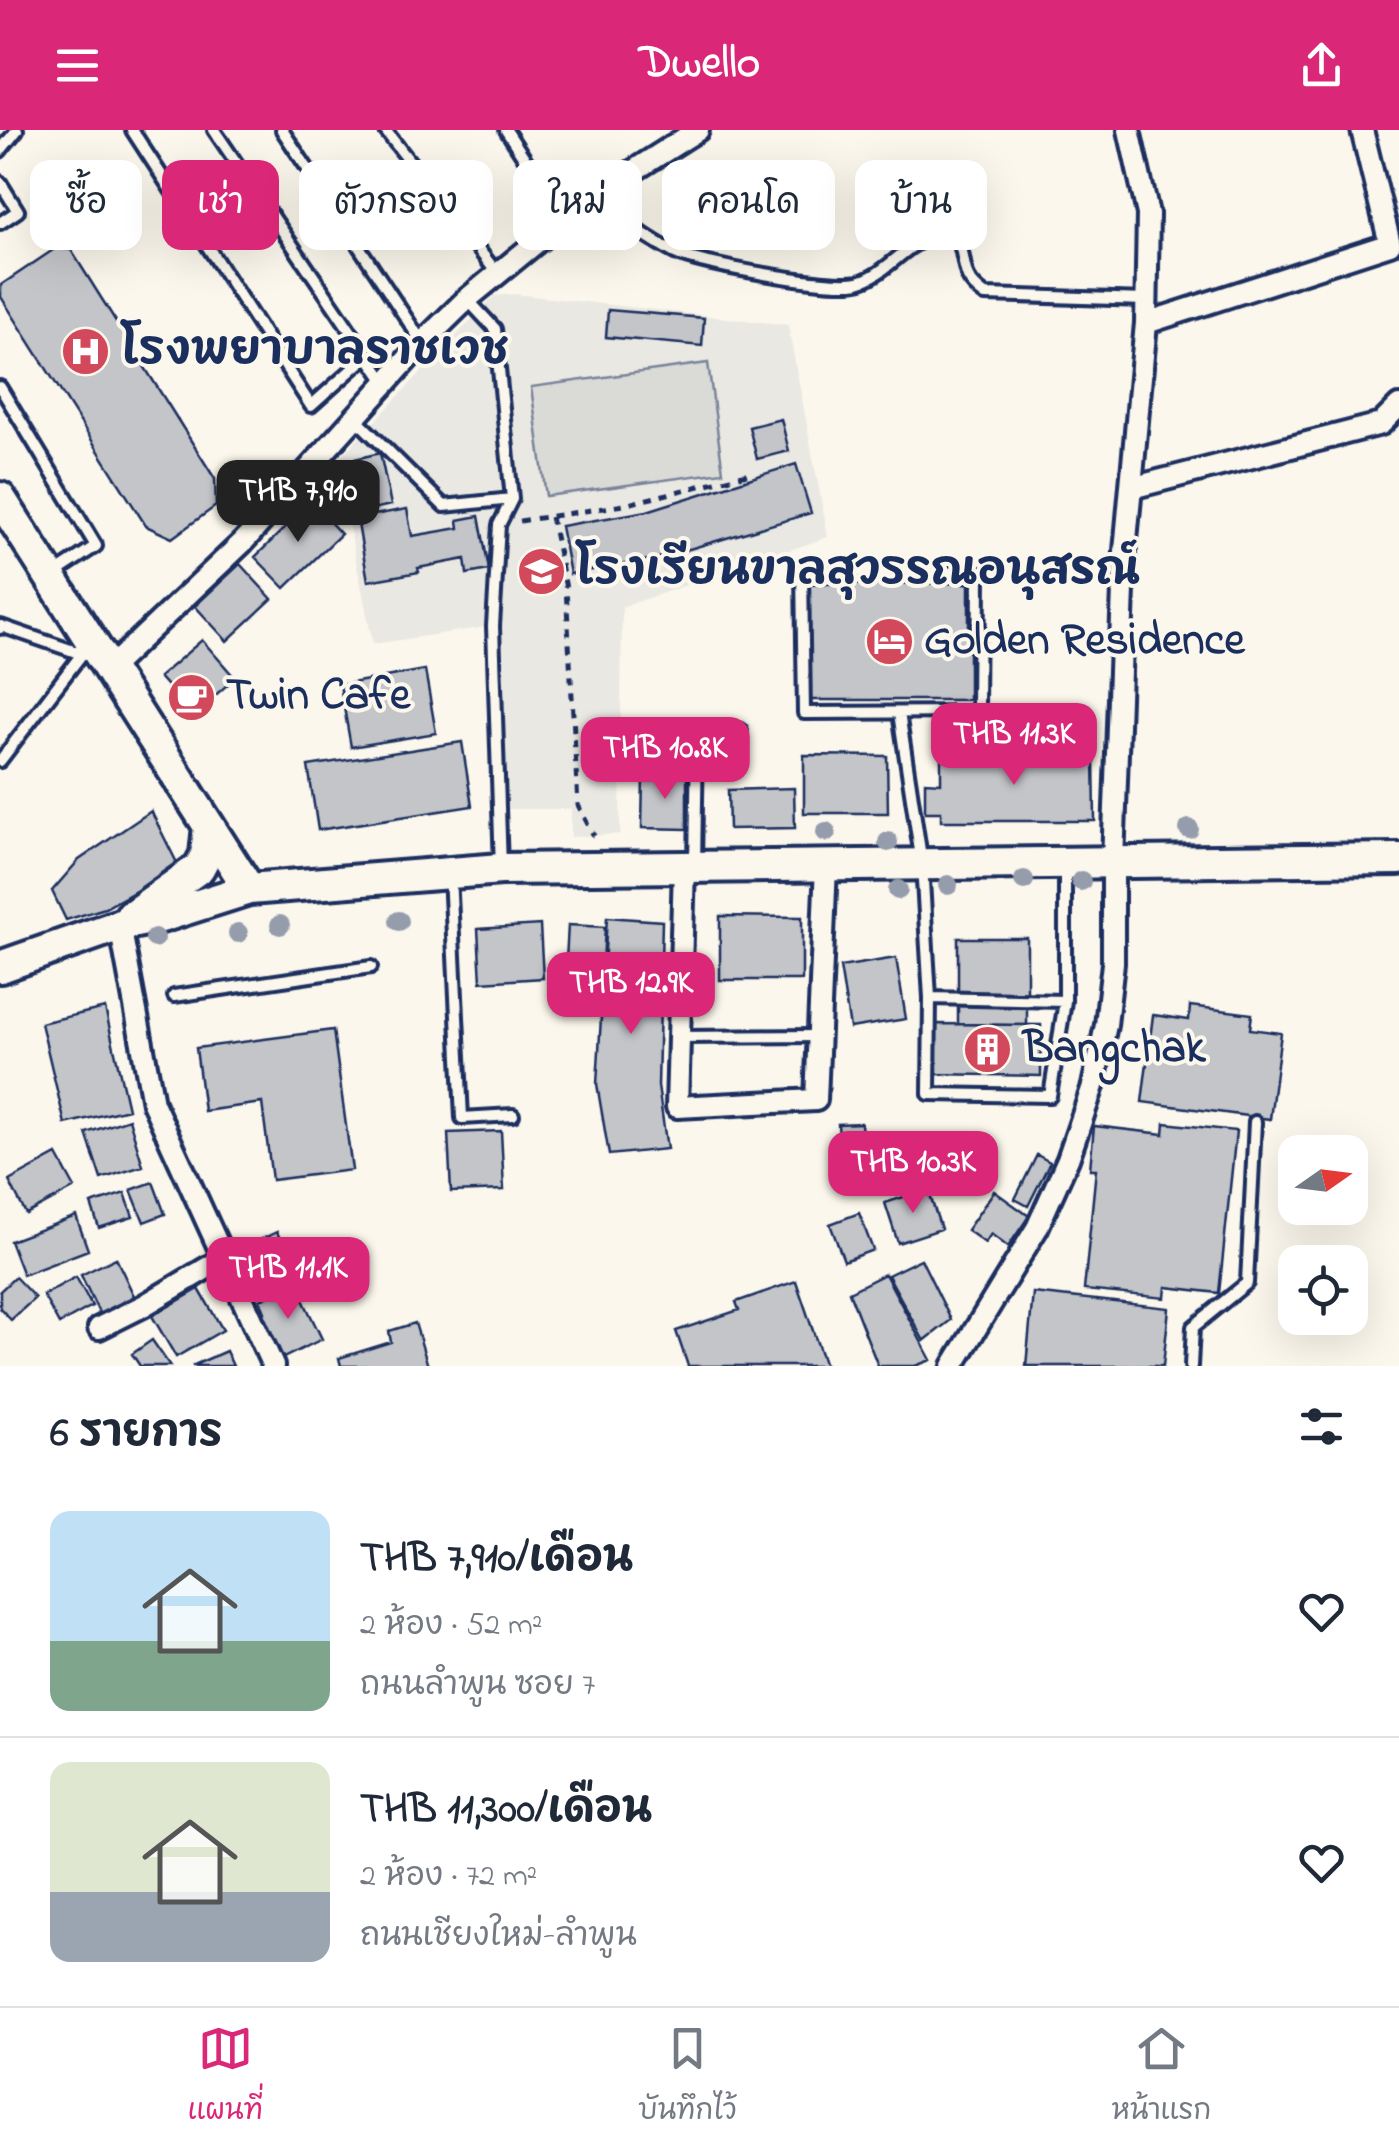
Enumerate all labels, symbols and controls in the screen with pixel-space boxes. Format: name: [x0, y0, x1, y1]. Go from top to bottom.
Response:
text: Dwello: [639, 32, 760, 98]
icon: menu: [50, 38, 105, 93]
icon: share: [1294, 38, 1349, 93]
chip: ซื้อ: [30, 160, 142, 250]
chip: เช่า: [162, 160, 279, 250]
chip: ตัวกรอง: [299, 160, 493, 250]
chip: ใหม่: [513, 160, 642, 250]
chip: คอนโด: [662, 160, 835, 250]
chip: บ้าน: [855, 160, 987, 250]
place label: โรงพยาบาลราชเวช: [120, 319, 508, 385]
hospital icon: โรงพยาบาลราชเวช: [60, 326, 112, 378]
pin: THB 7,910: [184, 460, 412, 545]
text: THB 7,910: [239, 469, 357, 516]
place label: โรงเรียนขาลสุวรรณอนุสรณ์: [575, 539, 1140, 605]
school or university icon: โรงเรียนขาลสุวรรณอนุสรณ์: [515, 546, 567, 598]
place label: Golden Residence: [924, 609, 1246, 675]
hotel icon: Golden Residence: [863, 616, 915, 668]
place label: Twin Cafe: [226, 664, 412, 730]
cafe icon: Twin Cafe: [165, 671, 217, 723]
pin: THB 11.3K: [900, 703, 1128, 788]
text: THB 11.3K: [953, 712, 1075, 759]
pin: THB 10.8K: [551, 717, 779, 802]
text: THB 10.8K: [603, 726, 727, 773]
pin: THB 12.9K: [517, 952, 745, 1037]
text: THB 12.9K: [569, 961, 693, 1008]
place label: Bangchak: [1021, 1017, 1207, 1085]
building icon: Bangchak: [962, 1024, 1014, 1076]
pin: THB 10.3K: [799, 1131, 1027, 1216]
north arrow: [1278, 1135, 1368, 1225]
map controls: [1278, 1135, 1368, 1335]
text: THB 10.3K: [850, 1140, 976, 1187]
pin: THB 11.1K: [174, 1237, 402, 1322]
button: locate: [1278, 1245, 1368, 1335]
text: THB 11.1K: [228, 1246, 348, 1293]
icon: filters: [1294, 1399, 1349, 1454]
text: 6 รายการ: [50, 1404, 222, 1465]
text: THB 7,910/เดือน: [360, 1529, 633, 1590]
icon: home: [130, 1551, 250, 1671]
icon: heart: [1294, 1584, 1349, 1639]
text: 2 ห้อง · 52 m²: [360, 1603, 542, 1650]
text: ถนนลำพูน ซอย 7: [360, 1663, 595, 1710]
text: THB 11,300/เดือน: [360, 1780, 652, 1841]
icon: home: [130, 1802, 250, 1922]
icon: heart: [1294, 1835, 1349, 1890]
text: 2 ห้อง · 72 m²: [360, 1854, 537, 1901]
text: ถนนเชียงใหม่-ลำพูน: [360, 1914, 637, 1961]
tab: แผนที่: [188, 2021, 263, 2133]
tab: บันทึกไว้: [638, 2021, 737, 2133]
tab: หน้าแรก: [1112, 2021, 1211, 2133]

